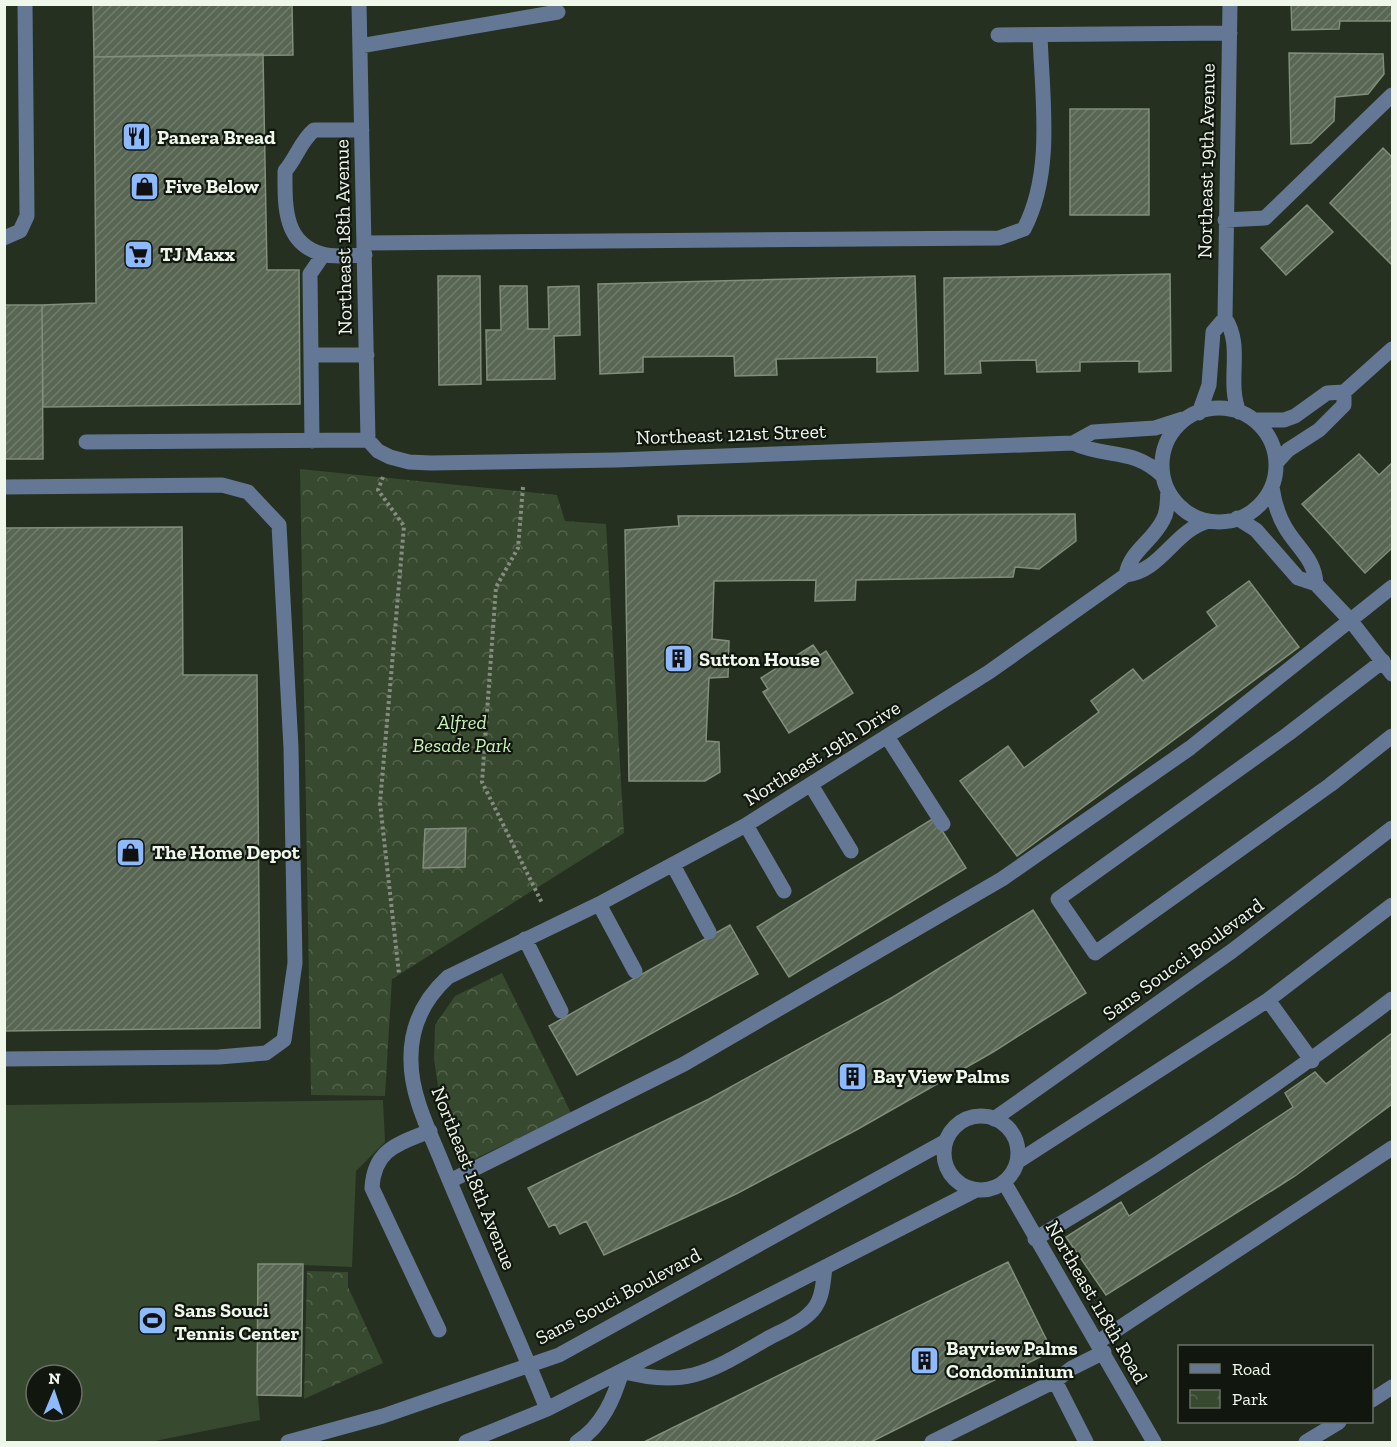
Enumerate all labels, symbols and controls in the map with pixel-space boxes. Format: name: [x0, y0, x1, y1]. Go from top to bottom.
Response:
street label: Northeast 19th Avenue: [1192, 63, 1220, 259]
restaurant icon: Panera Bread: [120, 121, 152, 153]
place label: Panera Bread: [157, 125, 276, 149]
street label: Northeast 18th Avenue: [329, 139, 357, 335]
shop icon: Five Below: [128, 170, 160, 202]
place label: Five Below: [165, 174, 260, 198]
supermarket icon: TJ Maxx: [123, 238, 155, 270]
place label: TJ Maxx: [160, 242, 235, 266]
street label: Northeast 121st Street: [635, 419, 827, 449]
building icon: Sutton House: [662, 643, 694, 675]
place label: Sutton House: [699, 647, 820, 671]
street label: Northeast 19th Drive: [739, 695, 905, 811]
park label: Alfred Besade Park: [412, 710, 512, 757]
shop icon: The Home Depot: [115, 836, 147, 868]
place label: The Home Depot: [152, 840, 301, 864]
street label: Sans Soucci Boulevard: [1098, 893, 1268, 1025]
building icon: Bay View Palms: [836, 1060, 868, 1092]
place label: Bay View Palms: [873, 1064, 1010, 1088]
street label: Northeast 18th Avenue: [426, 1083, 522, 1273]
street label: Northeast 118th Road: [1041, 1217, 1153, 1387]
street label: Sans Souci Boulevard: [531, 1242, 705, 1350]
place label: Sans Souci Tennis Center: [174, 1298, 299, 1345]
sports icon: Sans Souci Tennis Center: [137, 1305, 169, 1337]
place label: Bayview Palms Condominium: [946, 1336, 1078, 1383]
building icon: Bayview Palms Condominium: [909, 1344, 941, 1376]
legend: [1178, 1345, 1373, 1423]
text: Road: [1232, 1358, 1271, 1380]
north arrow: [24, 1363, 84, 1423]
text: N: [48, 1369, 61, 1388]
text: Park: [1232, 1388, 1268, 1410]

